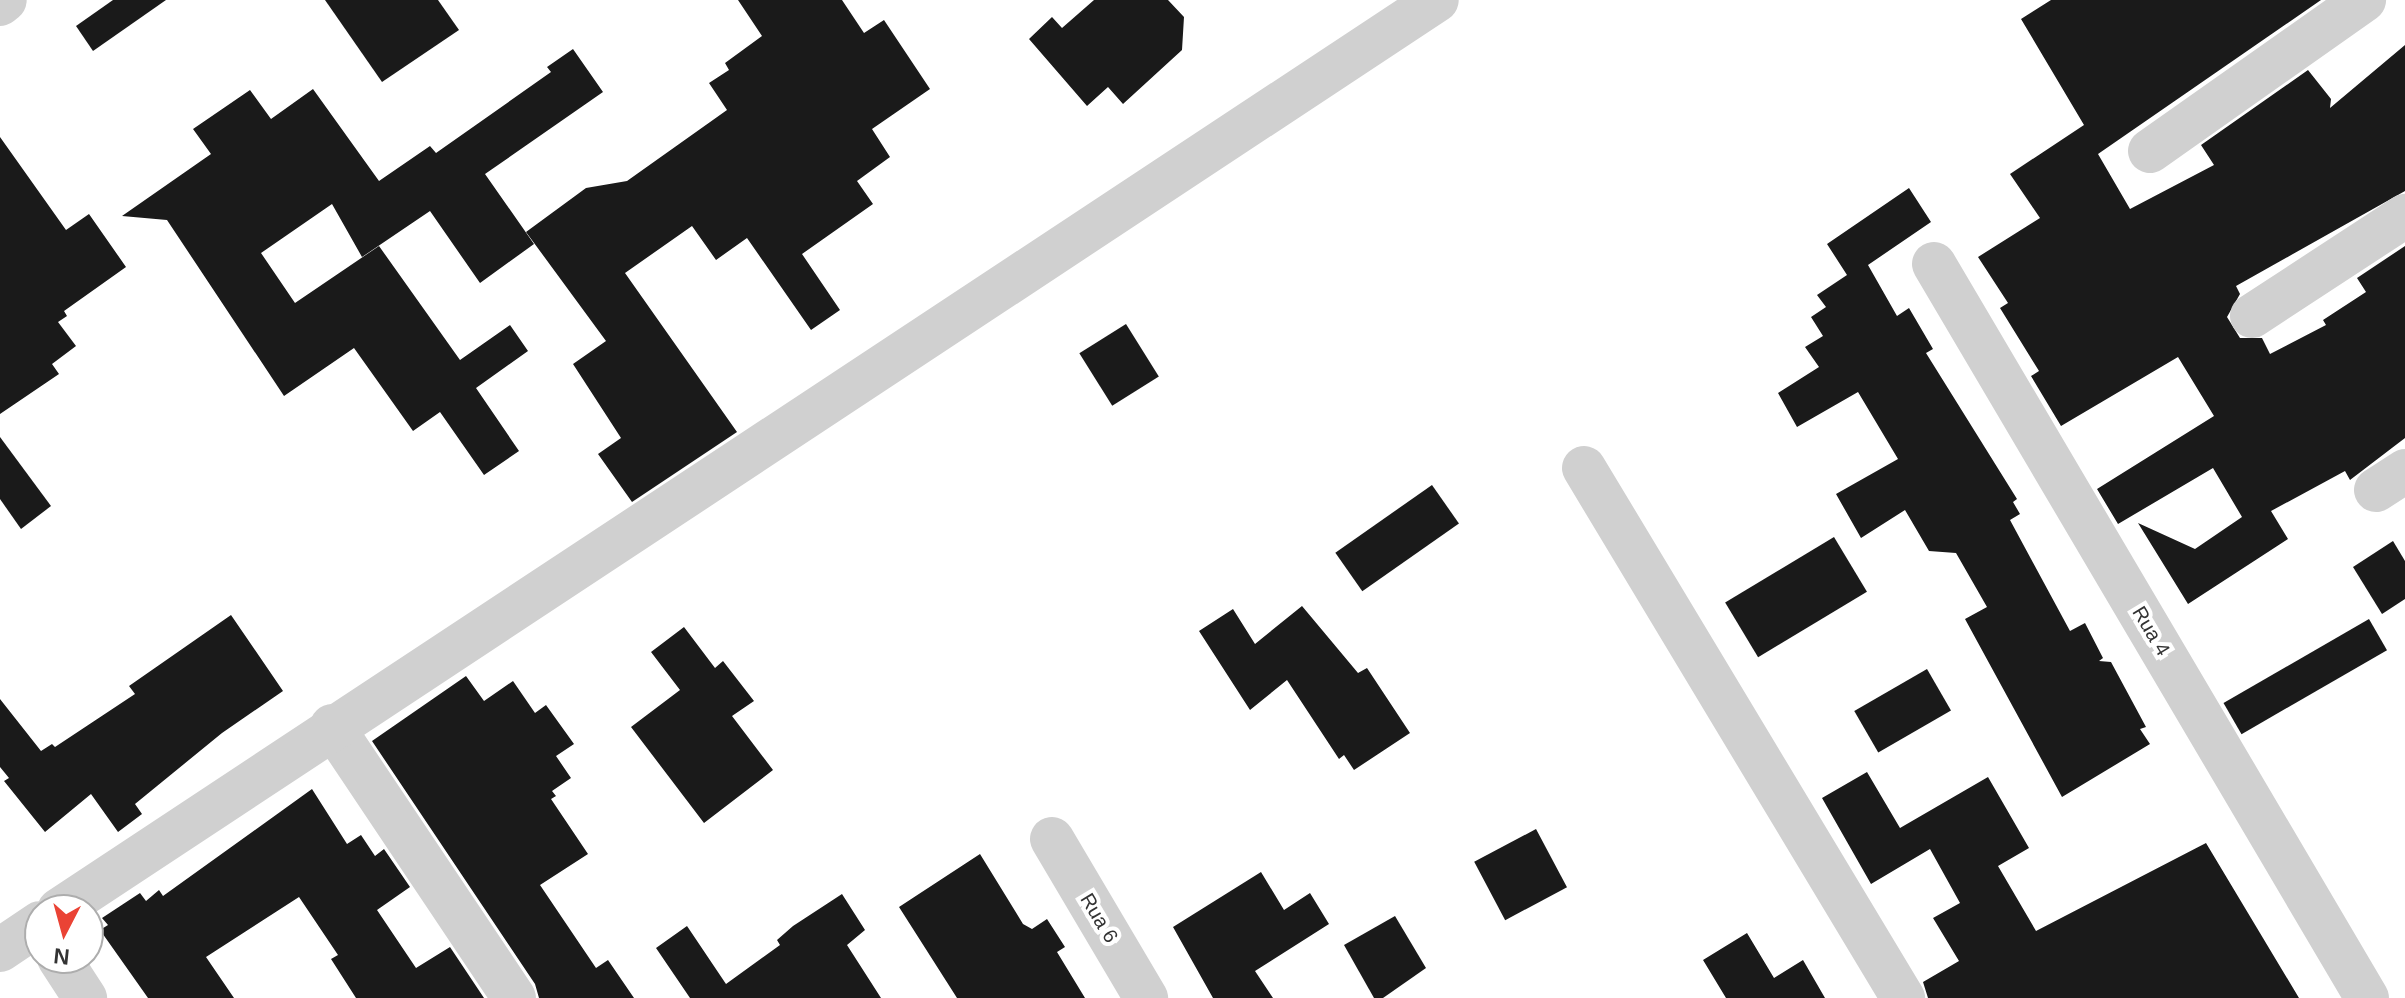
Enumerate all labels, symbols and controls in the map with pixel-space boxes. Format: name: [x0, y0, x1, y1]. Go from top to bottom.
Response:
street label: Rua 4: [2127, 602, 2175, 660]
street label: Rua 6: [1075, 889, 1123, 947]
north arrow: [24, 894, 104, 974]
text: N: [52, 943, 71, 970]

